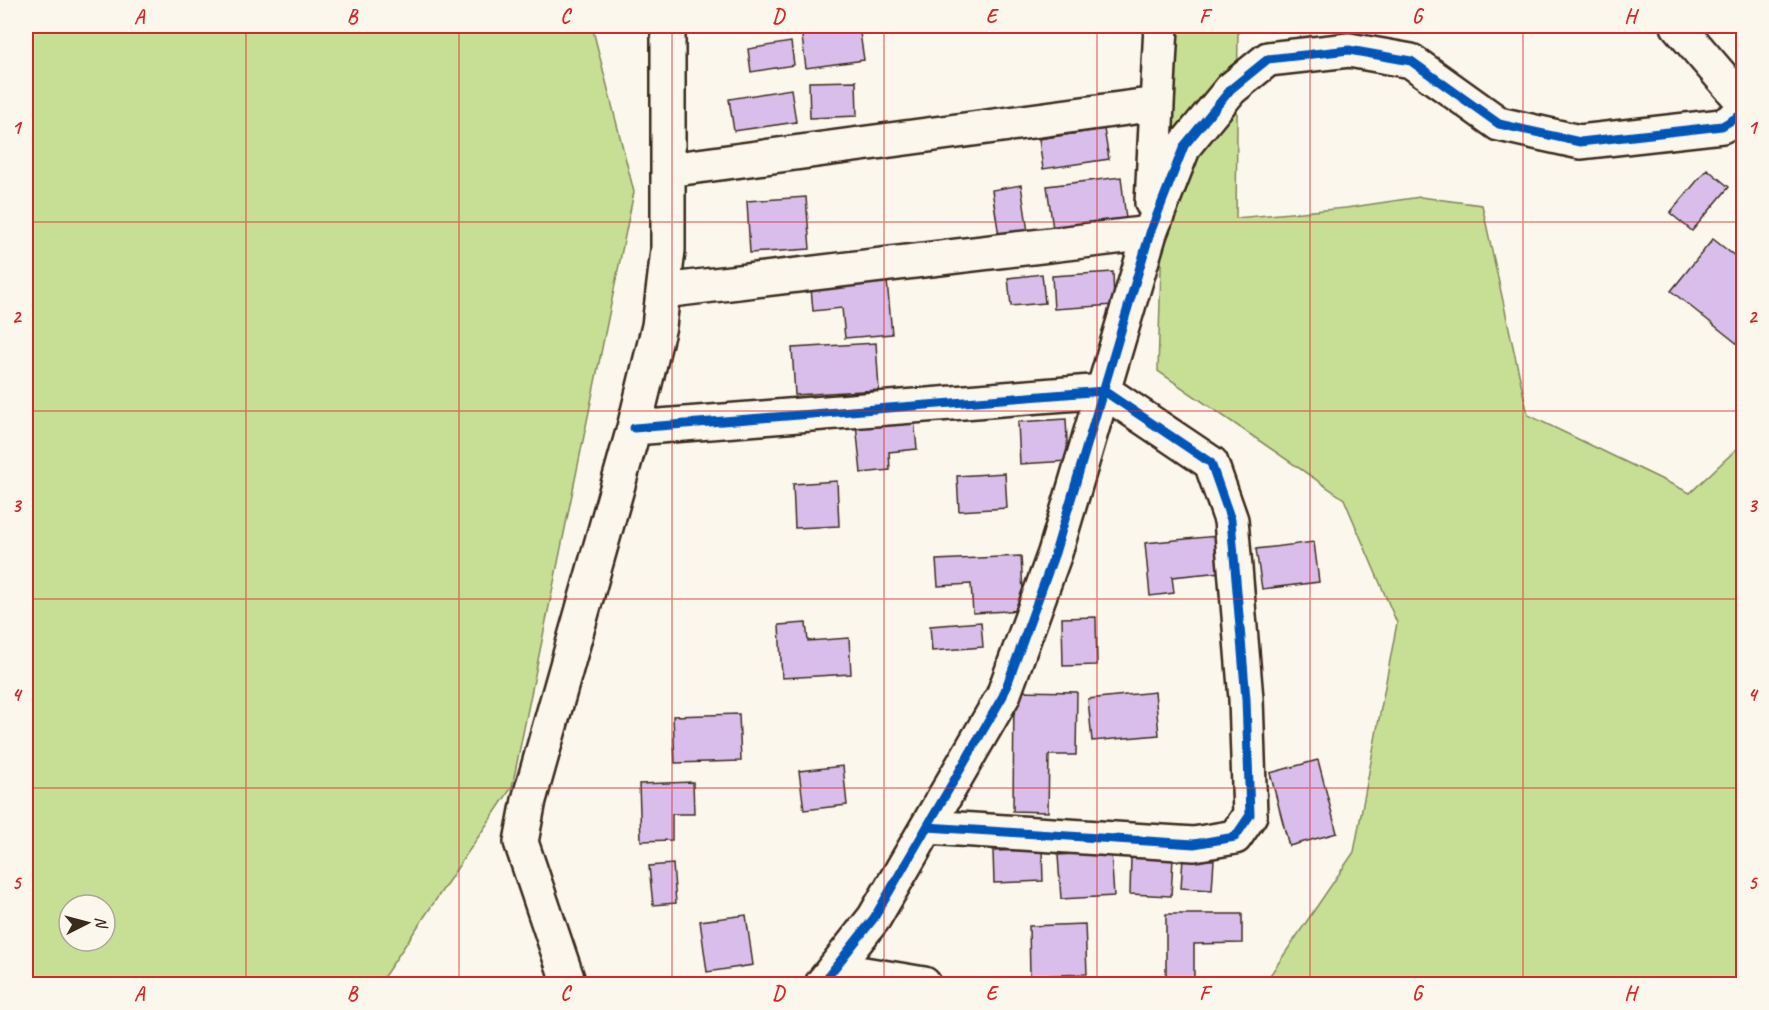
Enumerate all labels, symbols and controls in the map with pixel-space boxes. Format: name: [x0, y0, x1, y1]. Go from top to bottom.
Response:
text: A: [134, 4, 146, 29]
text: B: [347, 4, 359, 29]
text: C: [560, 4, 572, 29]
text: D: [772, 4, 786, 29]
text: E: [986, 4, 1000, 29]
text: F: [1199, 4, 1213, 29]
text: G: [1412, 4, 1425, 29]
text: H: [1624, 4, 1639, 29]
text: 1: [12, 115, 23, 140]
text: 1: [1748, 115, 1759, 140]
text: 2: [12, 304, 23, 329]
text: 2: [1748, 304, 1759, 329]
text: 3: [12, 493, 23, 518]
text: 3: [1748, 493, 1759, 518]
text: 4: [12, 682, 24, 707]
text: 4: [1748, 682, 1760, 707]
text: 5: [12, 870, 23, 895]
text: 5: [1748, 870, 1759, 895]
north arrow: [57, 893, 117, 953]
text: N: [90, 916, 112, 931]
text: A: [134, 981, 146, 1006]
text: B: [347, 981, 359, 1006]
text: C: [560, 981, 572, 1006]
text: D: [772, 981, 786, 1006]
text: E: [986, 981, 1000, 1006]
text: F: [1199, 981, 1213, 1006]
text: G: [1412, 981, 1425, 1006]
text: H: [1624, 981, 1639, 1006]

